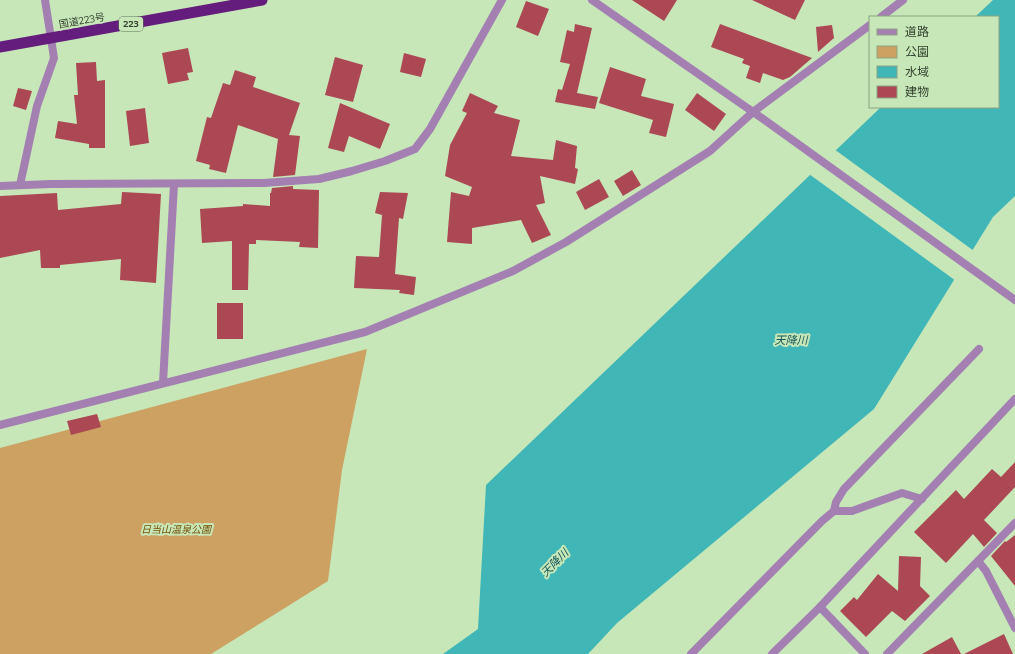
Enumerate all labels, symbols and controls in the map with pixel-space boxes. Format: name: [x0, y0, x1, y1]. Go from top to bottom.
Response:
street label: 国道223号: [58, 11, 106, 31]
legend: [869, 16, 999, 108]
road number: 223: [119, 17, 143, 31]
text: 道路: [905, 25, 929, 39]
text: 公園: [905, 45, 929, 59]
text: 水域: [905, 65, 929, 79]
text: 建物: [905, 85, 929, 99]
water label: 天降川: [775, 334, 808, 347]
park label: 日当山温泉公園: [141, 524, 213, 536]
water label: 天降川: [539, 546, 572, 579]

